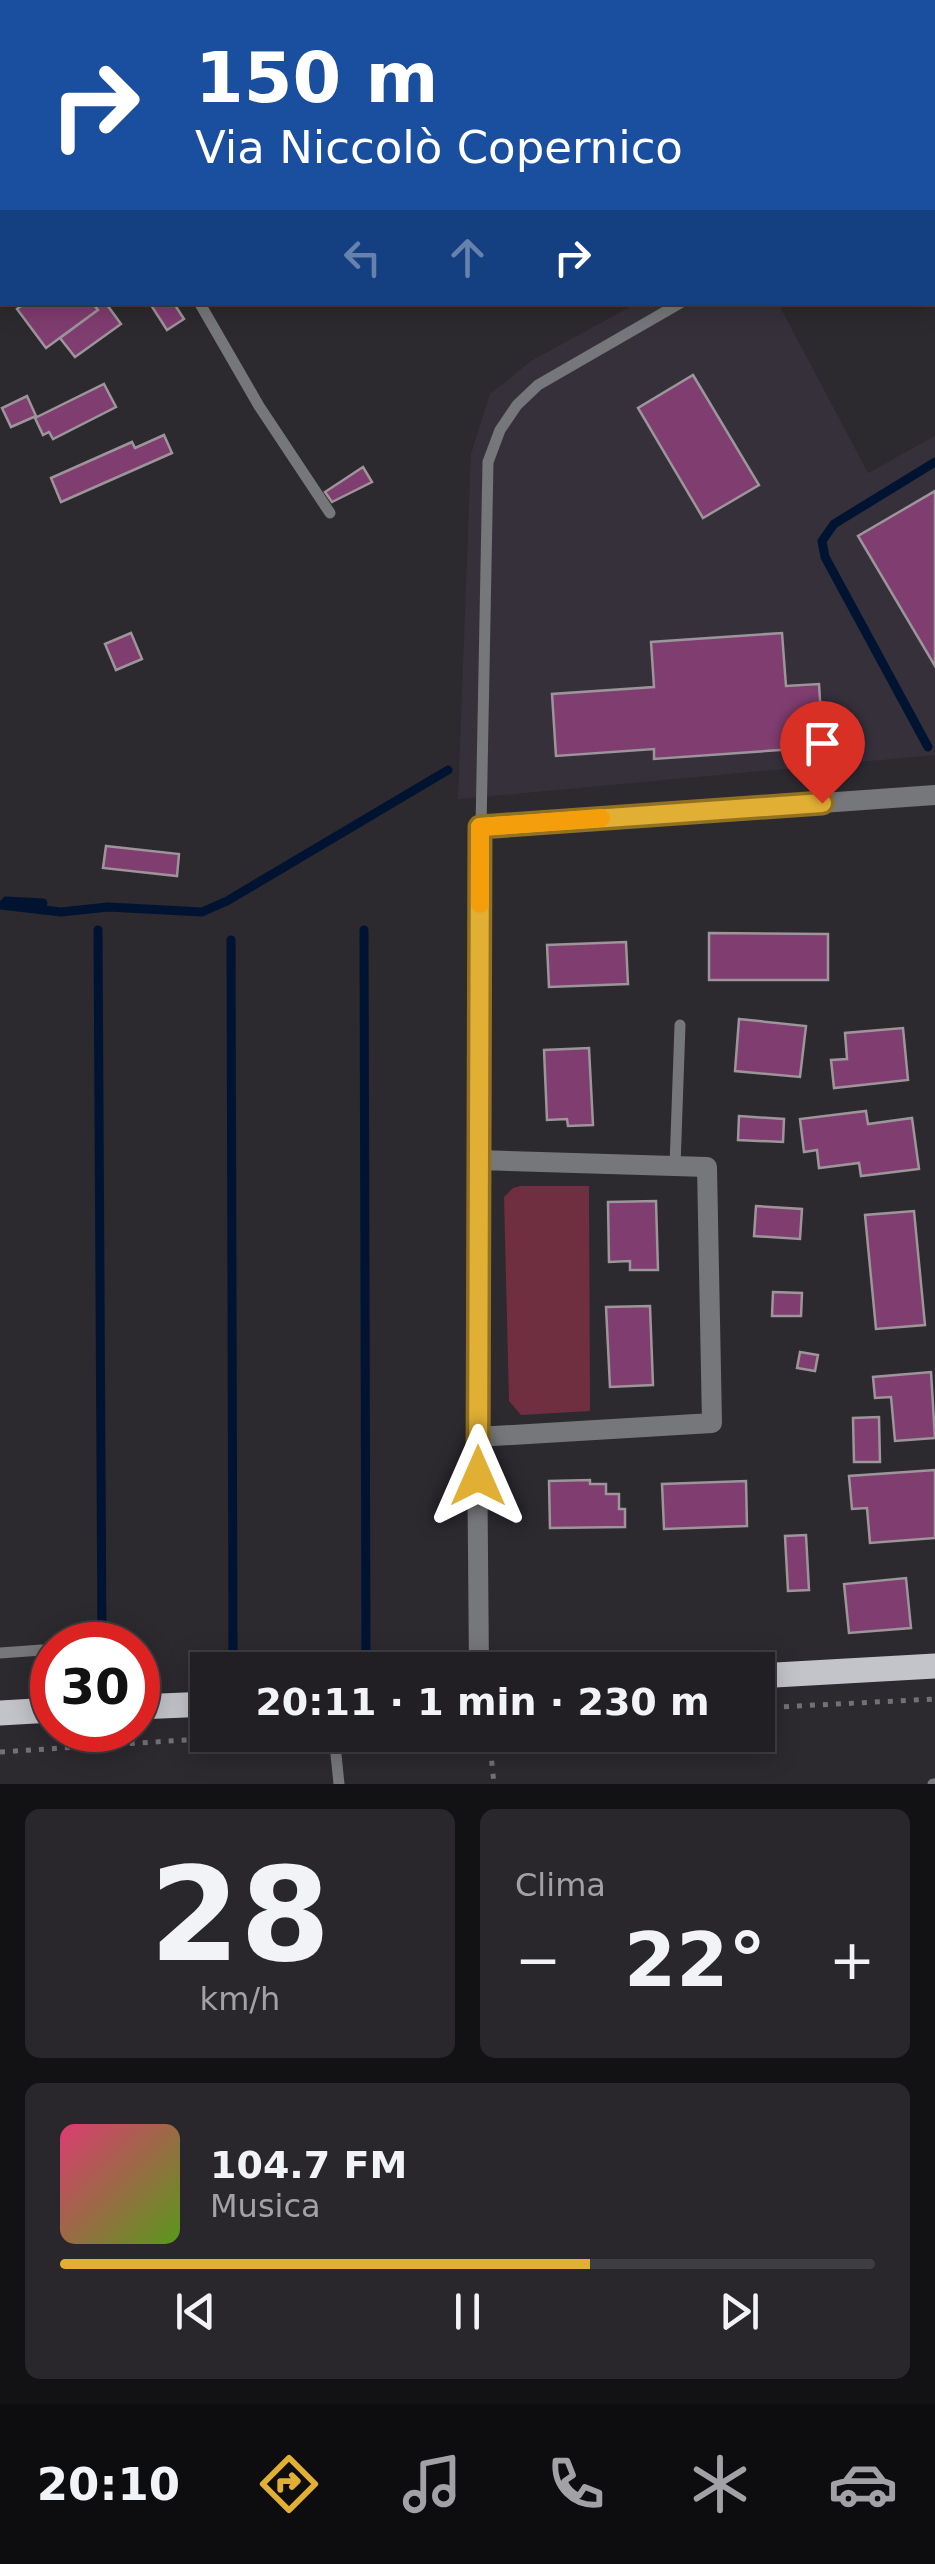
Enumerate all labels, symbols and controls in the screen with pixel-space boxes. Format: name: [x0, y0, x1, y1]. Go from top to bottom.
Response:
text: 150 m: [195, 37, 438, 119]
icon: right: [30, 40, 160, 170]
text: Via Niccolò Copernico: [195, 121, 683, 174]
icon: left: [335, 230, 390, 285]
icon: ahead: [440, 230, 495, 285]
icon: right: [545, 230, 600, 285]
pin: [780, 701, 865, 804]
icon: arrive: [795, 716, 850, 771]
position arrow: [426, 1424, 530, 1528]
speed limit sign: 30: [30, 1622, 160, 1752]
text: 20:11 · 1 min · 230 m: [255, 1680, 710, 1724]
text: 28: [150, 1839, 330, 1991]
text: Clima: [515, 1866, 606, 1904]
text: 22°: [624, 1916, 766, 2004]
text: −: [515, 1928, 561, 1992]
text: +: [829, 1928, 875, 1992]
text: km/h: [200, 1980, 280, 2018]
text: 104.7 FM: [210, 2143, 407, 2187]
text: Musica: [210, 2187, 321, 2225]
icon: previous: [168, 2284, 223, 2339]
icon: pause: [440, 2284, 495, 2339]
icon: next: [712, 2284, 767, 2339]
icon: directions: [254, 2449, 324, 2519]
icon: music: [397, 2449, 467, 2519]
icon: phone: [541, 2449, 611, 2519]
icon: climate: [685, 2449, 755, 2519]
icon: car: [828, 2449, 898, 2519]
text: 20:10: [37, 2458, 180, 2511]

